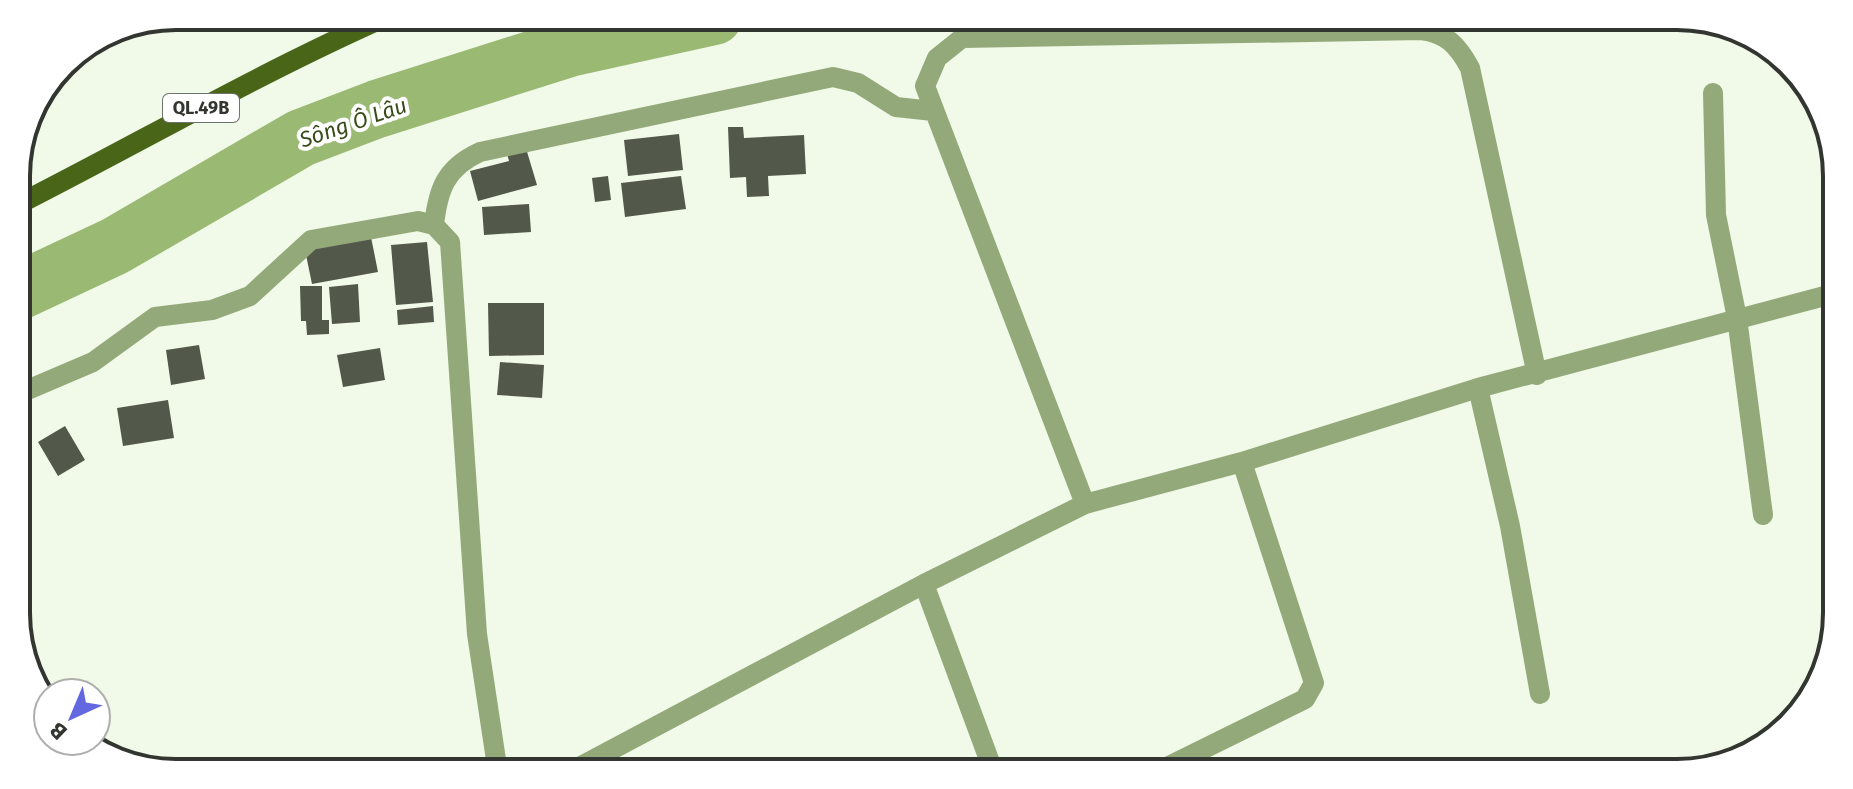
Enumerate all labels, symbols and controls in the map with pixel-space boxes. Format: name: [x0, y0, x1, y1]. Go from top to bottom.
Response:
water label: Sông Ô Lâu: [295, 91, 411, 154]
road number: QL.49B: [163, 94, 239, 122]
north arrow: [32, 677, 112, 757]
text: B: [44, 717, 73, 745]

